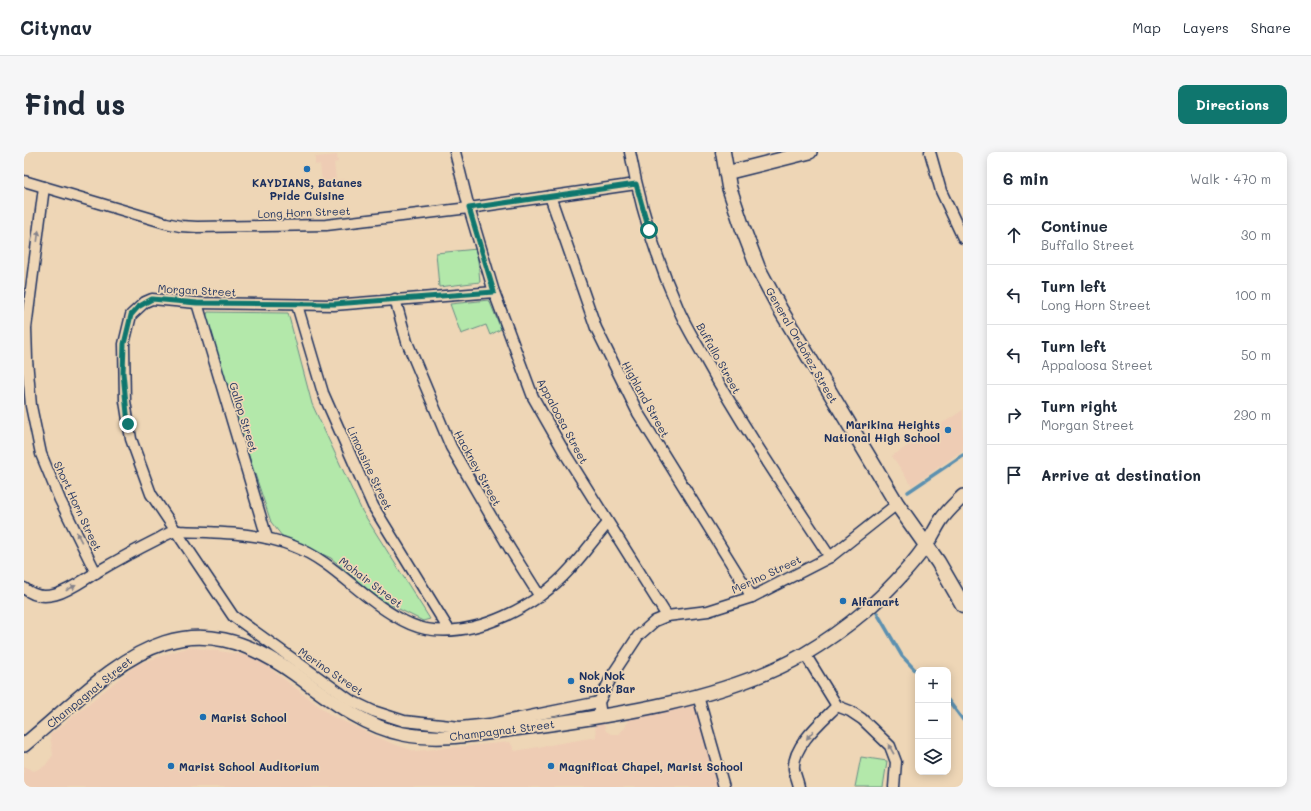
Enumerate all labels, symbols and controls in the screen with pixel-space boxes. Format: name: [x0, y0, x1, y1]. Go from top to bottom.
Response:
text: Citynav: [20, 15, 92, 40]
text: Map: [1132, 18, 1161, 37]
text: Layers: [1183, 18, 1229, 37]
text: Share: [1251, 18, 1291, 37]
button: Directions: [1178, 85, 1287, 124]
text: Find us: [24, 86, 125, 122]
marker: KAYDIANS, Batanes Pride Cuisine: [302, 164, 312, 174]
text: 6 min: [1003, 167, 1048, 189]
text: Walk · 470 m: [1190, 170, 1271, 187]
place label: KAYDIANS, Batanes Pride Cuisine: [252, 175, 362, 203]
street label: Long Horn Street: [257, 203, 351, 221]
text: Continue: [1041, 216, 1108, 236]
route start: [640, 221, 658, 239]
icon: ahead: [1003, 224, 1025, 246]
text: 30 m: [1241, 226, 1271, 243]
one-way arrow: [35, 230, 41, 242]
text: Buffallo Street: [1041, 236, 1134, 253]
text: Turn left: [1041, 276, 1106, 296]
street label: Morgan Street: [157, 280, 237, 300]
street label: General Ordoñez Street: [763, 284, 842, 406]
icon: left: [1003, 284, 1025, 306]
text: 100 m: [1235, 286, 1271, 303]
text: Long Horn Street: [1041, 296, 1151, 313]
street label: Buffallo Street: [693, 320, 745, 396]
text: Turn left: [1041, 336, 1106, 356]
icon: left: [1003, 344, 1025, 366]
text: 50 m: [1241, 346, 1271, 363]
text: Appaloosa Street: [1041, 356, 1153, 373]
street label: Highland Street: [619, 358, 673, 440]
street label: Appaloosa Street: [534, 376, 592, 466]
street label: Gallop Street: [226, 380, 262, 454]
text: Turn right: [1041, 396, 1118, 416]
icon: right: [1003, 404, 1025, 426]
text: 290 m: [1234, 406, 1271, 423]
route end: [119, 415, 137, 433]
text: Morgan Street: [1041, 416, 1134, 433]
place label: Marikina Heights National High School: [824, 417, 940, 445]
street label: Limousine Street: [344, 424, 396, 512]
marker: Marikina Heights National High School: [943, 425, 953, 435]
street label: Hackney Street: [451, 428, 505, 509]
street label: Short Horn Street: [51, 459, 105, 553]
icon: arrive: [1003, 464, 1025, 486]
text: Arrive at destination: [1041, 465, 1201, 485]
one-way arrow: [76, 532, 82, 543]
street label: Merino Street: [729, 551, 804, 597]
street label: Mohair Street: [336, 553, 406, 611]
one-way arrow: [65, 585, 77, 591]
place label: Alfamart: [851, 594, 899, 609]
marker: Alfamart: [838, 596, 848, 606]
street label: Merino Street: [295, 644, 367, 698]
street label: Champagnat Street: [43, 653, 135, 731]
map controls: [915, 667, 951, 775]
button: +: [915, 667, 951, 703]
place label: Nok Nok Snack Bar: [579, 668, 636, 696]
marker: Nok Nok Snack Bar: [566, 676, 576, 686]
button: −: [915, 703, 951, 739]
place label: Marist School: [211, 710, 287, 725]
marker: Marist School: [198, 712, 208, 722]
street label: Champagnat Street: [448, 716, 556, 744]
one-way arrow: [806, 729, 815, 740]
button: layers: [915, 739, 951, 775]
one-way arrow: [888, 743, 894, 755]
place label: Marist School Auditorium: [179, 759, 320, 774]
place label: Magnificat Chapel, Marist School: [559, 759, 743, 774]
marker: Marist School Auditorium: [166, 761, 176, 771]
marker: Magnificat Chapel, Marist School: [546, 761, 556, 771]

